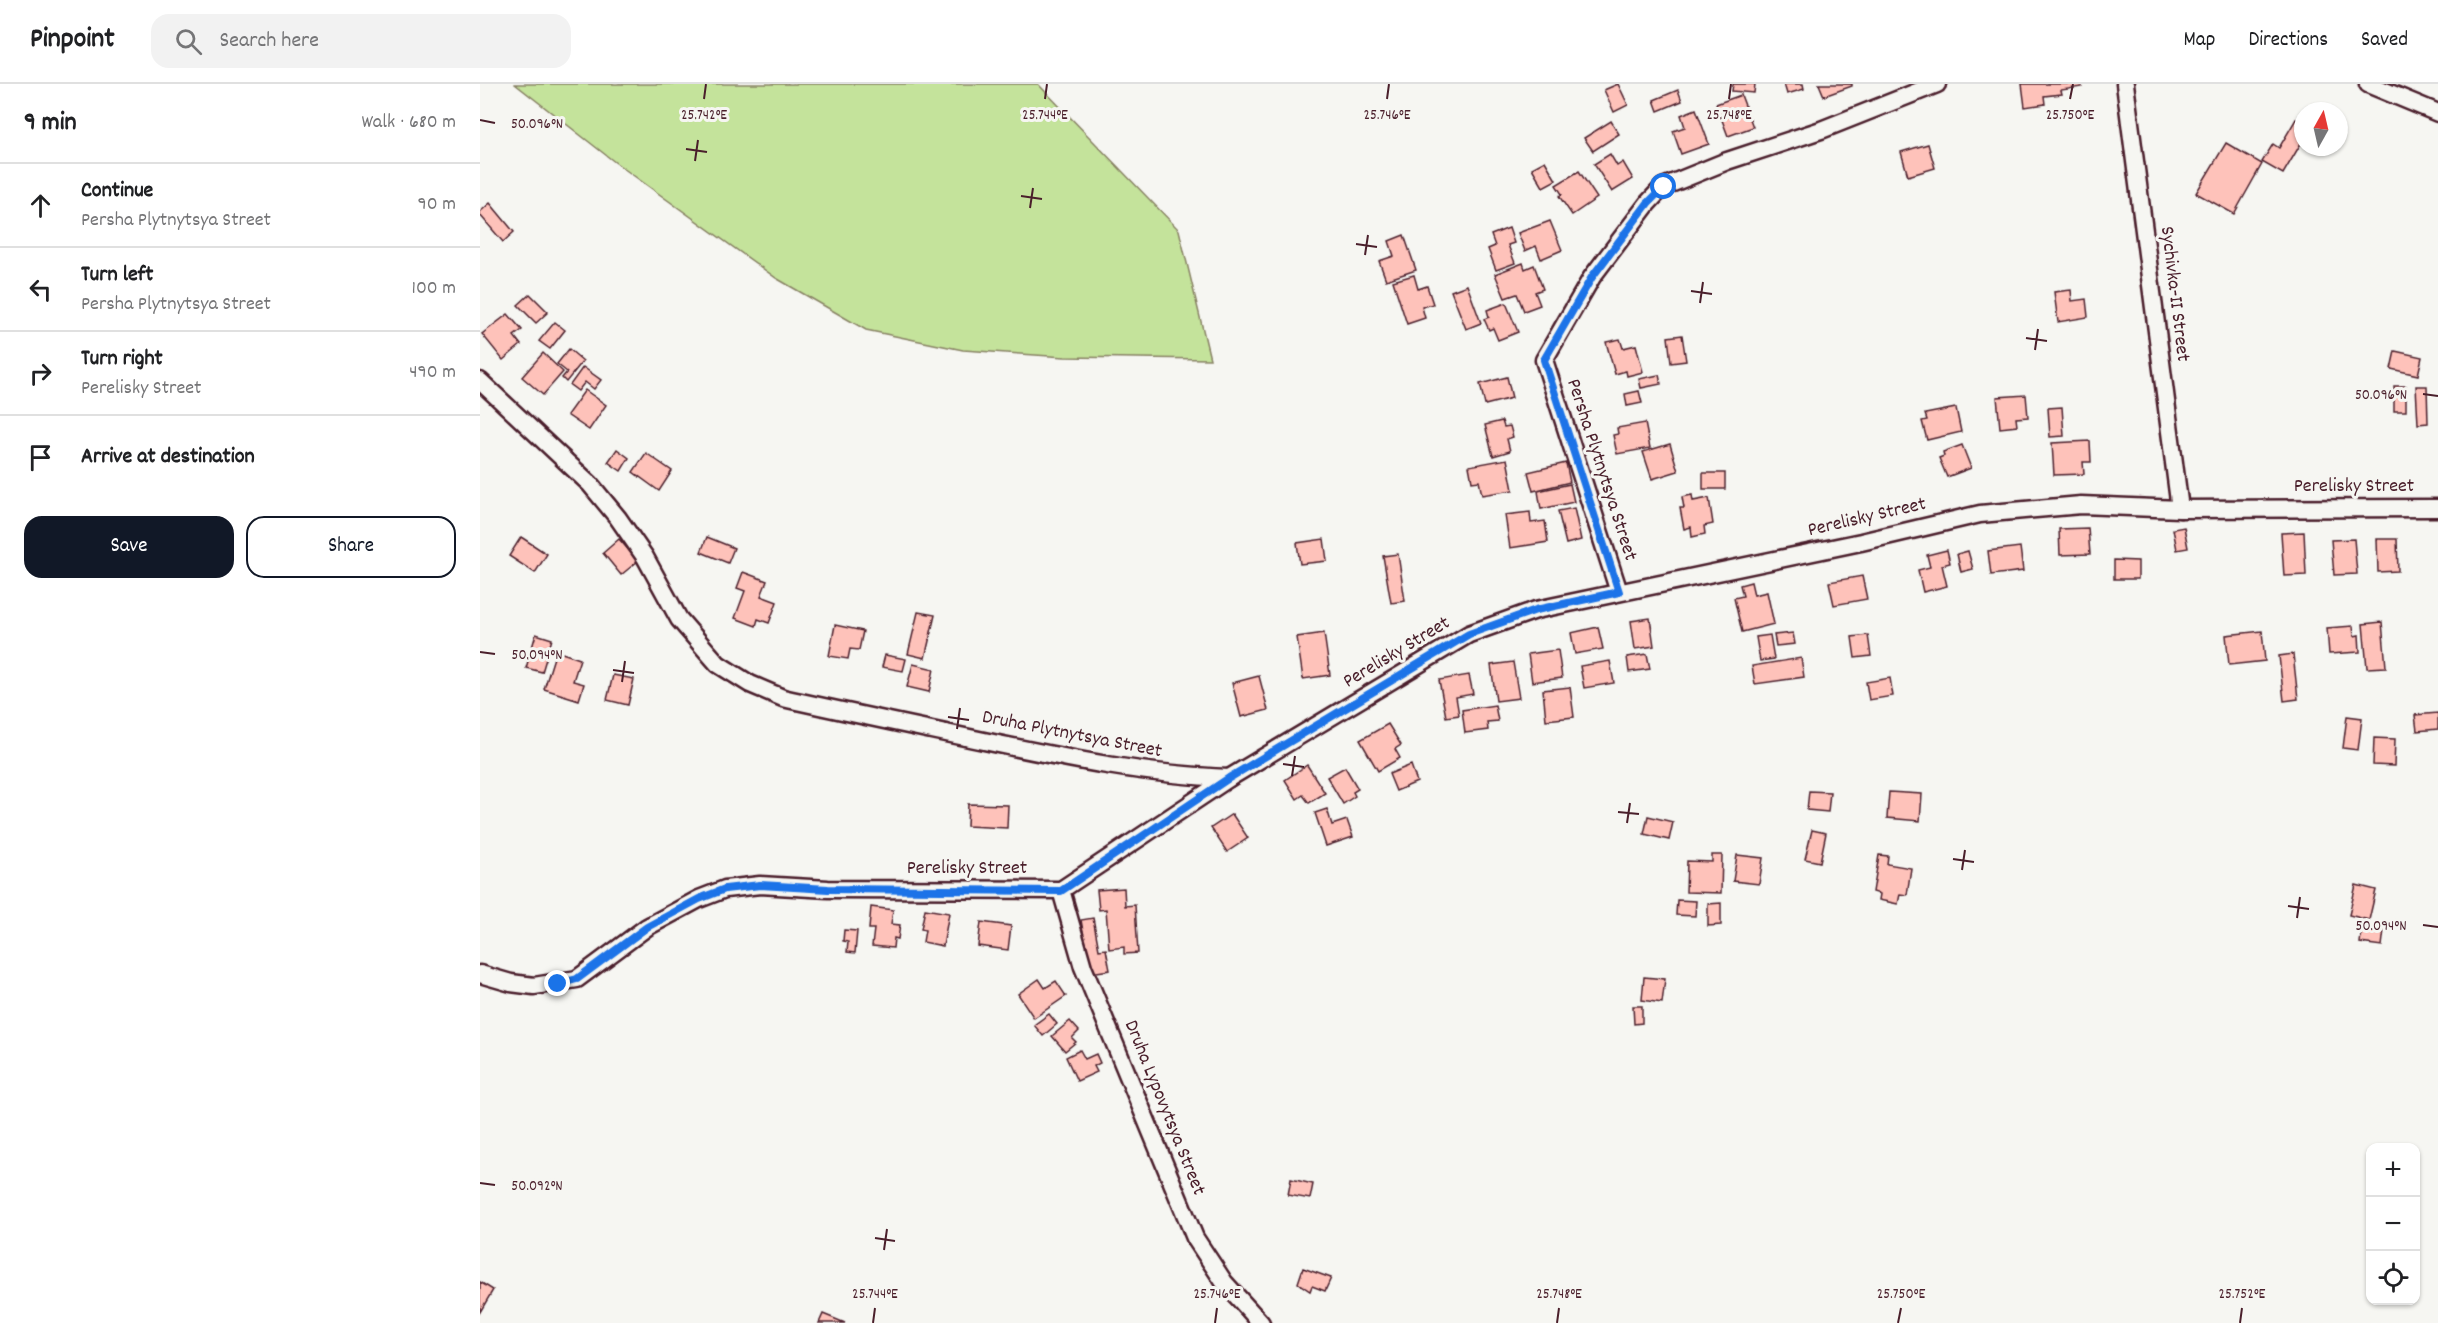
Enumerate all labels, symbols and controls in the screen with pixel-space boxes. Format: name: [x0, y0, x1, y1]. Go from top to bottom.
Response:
search box: [151, 14, 571, 68]
text: Pinpoint: [30, 21, 115, 61]
icon: search: [172, 25, 205, 58]
text: Search here: [220, 26, 319, 57]
text: Map: [2184, 26, 2215, 56]
text: Directions: [2248, 26, 2328, 56]
text: Saved: [2361, 26, 2408, 56]
north arrow: [2294, 102, 2348, 156]
text: 9 min: [24, 105, 77, 142]
text: 25.742°E: [681, 105, 727, 127]
text: 25.744°E: [1022, 105, 1068, 127]
text: 25.746°E: [1364, 105, 1411, 127]
text: 25.748°E: [1706, 105, 1752, 127]
text: 25.750°E: [2046, 105, 2094, 127]
text: Walk · 680 m: [361, 109, 456, 137]
text: 50.096°N: [511, 114, 563, 136]
route start: [1650, 173, 1676, 199]
text: Continue: [81, 176, 153, 207]
icon: ahead: [24, 189, 57, 222]
text: 90 m: [418, 191, 456, 219]
text: Persha Plytnytsya Street: [81, 207, 271, 235]
street label: Sychivka-II Street: [2152, 225, 2196, 363]
text: Turn left: [81, 260, 153, 291]
icon: left: [24, 273, 57, 306]
text: 100 m: [412, 275, 456, 303]
text: Persha Plytnytsya Street: [81, 291, 271, 319]
text: Turn right: [81, 344, 163, 375]
icon: right: [24, 357, 57, 390]
text: 490 m: [409, 359, 456, 387]
text: Perelisky Street: [81, 375, 201, 403]
street label: Persha Plytnytsya Street: [1558, 375, 1644, 565]
text: 50.096°N: [2355, 385, 2407, 407]
icon: arrive: [24, 441, 57, 474]
text: Arrive at destination: [81, 442, 255, 473]
street label: Perelisky Street: [2294, 473, 2414, 501]
street label: Perelisky Street: [1805, 491, 1929, 545]
button: Save: [24, 516, 234, 578]
button: Share: [246, 516, 456, 578]
street label: Perelisky Street: [1338, 610, 1456, 696]
text: 50.094°N: [511, 645, 563, 667]
street label: Druha Plytnytsya Street: [980, 704, 1164, 766]
street label: Perelisky Street: [907, 855, 1027, 883]
text: 50.094°N: [2355, 916, 2407, 938]
route end: [544, 970, 570, 996]
street label: Druha Lypovytsya Street: [1116, 1016, 1212, 1200]
map controls: [2366, 1143, 2420, 1305]
button: +: [2366, 1143, 2420, 1197]
text: 50.092°N: [511, 1176, 563, 1198]
button: −: [2366, 1197, 2420, 1251]
button: locate: [2366, 1251, 2420, 1305]
text: 25.744°E: [852, 1284, 898, 1306]
text: 25.746°E: [1194, 1284, 1241, 1306]
text: 25.748°E: [1536, 1284, 1582, 1306]
text: 25.750°E: [1877, 1284, 1925, 1306]
text: 25.752°E: [2219, 1284, 2266, 1306]

